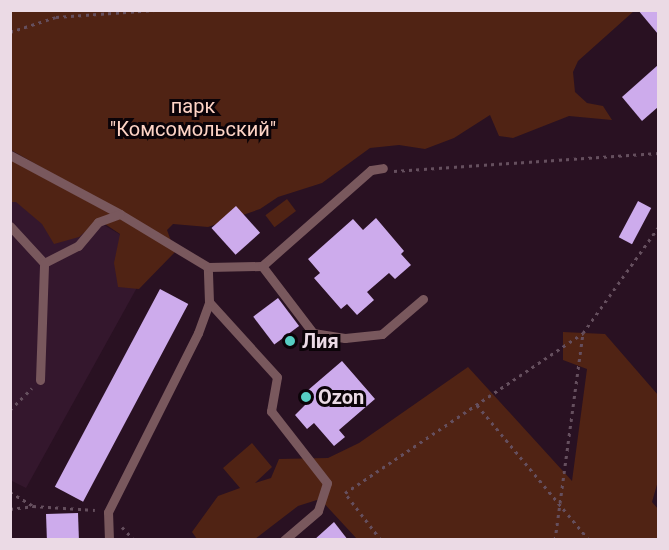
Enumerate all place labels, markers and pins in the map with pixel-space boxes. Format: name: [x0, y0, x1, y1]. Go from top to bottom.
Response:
place label: Лия: [302, 329, 339, 353]
marker: Лия: [283, 334, 297, 348]
place label: Ozon: [318, 385, 364, 409]
marker: Ozon: [299, 390, 313, 404]

